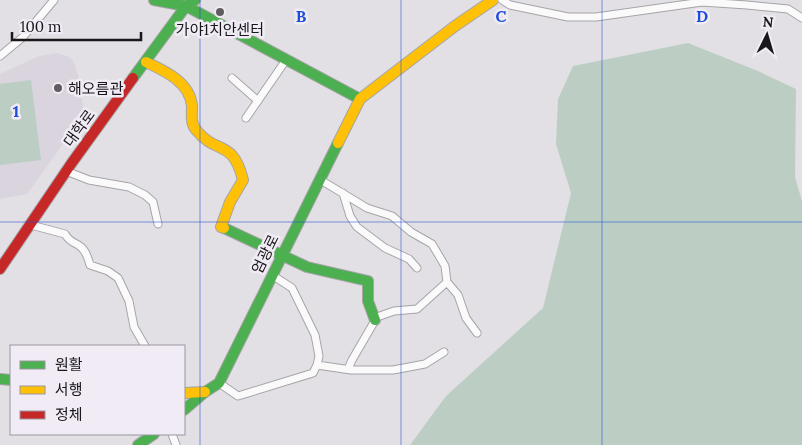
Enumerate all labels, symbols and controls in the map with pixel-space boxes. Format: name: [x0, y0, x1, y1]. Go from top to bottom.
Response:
marker: 가야1치안센터: [214, 6, 226, 18]
text: B: [296, 6, 307, 26]
text: C: [495, 6, 507, 26]
text: D: [696, 6, 708, 26]
scale bar: [12, 10, 141, 42]
north arrow: [742, 10, 792, 60]
text: N: [762, 13, 774, 32]
text: 100 m: [20, 17, 61, 36]
place label: 가야1치안센터: [176, 20, 264, 39]
place label: 해오름관: [68, 79, 123, 98]
marker: 해오름관: [52, 82, 64, 94]
text: 1: [13, 101, 19, 121]
street label: 대학로: [59, 106, 99, 150]
street label: 엄광로: [247, 231, 283, 277]
legend: [10, 345, 185, 435]
text: 원활: [55, 355, 83, 374]
text: 서행: [55, 380, 83, 399]
text: 정체: [55, 405, 83, 424]

